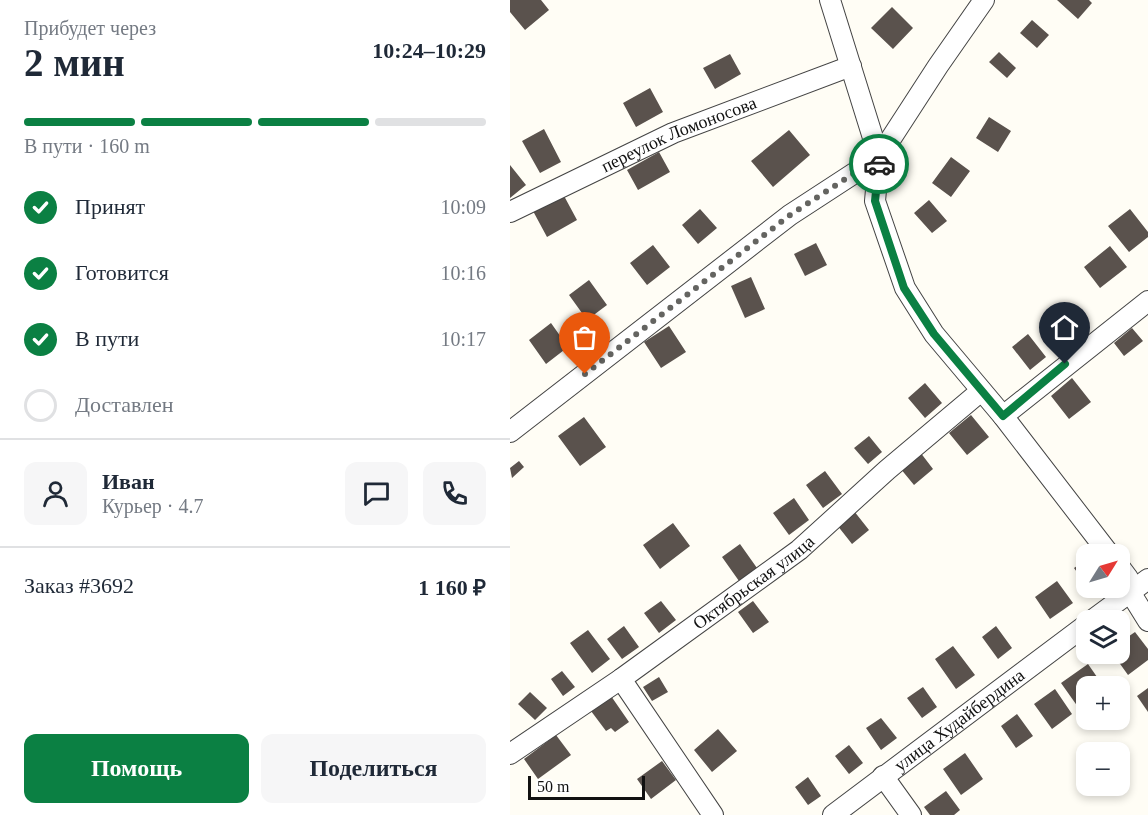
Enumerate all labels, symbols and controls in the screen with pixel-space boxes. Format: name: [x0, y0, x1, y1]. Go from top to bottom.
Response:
text: Прибудет через: [24, 17, 156, 39]
text: 10:24–10:29: [372, 38, 486, 63]
text: 2 мин: [24, 41, 125, 84]
street label: переулок Ломоносова: [598, 93, 759, 176]
courier: [849, 134, 909, 194]
text: В пути · 160 m: [24, 135, 150, 157]
icon: car: [863, 148, 896, 181]
icon: check: [24, 191, 57, 224]
text: Принят: [75, 194, 145, 219]
text: 10:09: [440, 196, 486, 218]
icon: check: [24, 257, 57, 290]
text: Готовится: [75, 260, 169, 285]
text: 10:16: [440, 262, 486, 284]
pin: [1039, 302, 1090, 364]
icon: home: [1048, 311, 1081, 344]
pin: [559, 312, 610, 374]
icon: bag: [568, 321, 601, 354]
icon: check: [24, 323, 57, 356]
text: В пути: [75, 326, 139, 351]
text: 10:17: [440, 328, 486, 350]
text: Доставлен: [75, 392, 174, 417]
button: person: [24, 462, 87, 525]
button: chat: [345, 462, 408, 525]
button: phone: [423, 462, 486, 525]
text: Иван: [102, 469, 155, 494]
text: Курьер · 4.7: [102, 495, 204, 517]
street label: Октябрьская улица: [689, 531, 818, 634]
north arrow: [1076, 544, 1130, 598]
map controls: [1076, 544, 1130, 796]
text: Заказ #3692: [24, 573, 134, 598]
text: 1 160 ₽: [418, 575, 486, 600]
button: layers: [1076, 610, 1130, 664]
street label: улица Худайбердина: [890, 665, 1028, 775]
button: +: [1076, 676, 1130, 730]
button: Помощь: [24, 734, 249, 803]
button: Поделиться: [261, 734, 486, 803]
button: −: [1076, 742, 1130, 796]
scale bar: [528, 773, 645, 800]
text: 50 m: [537, 778, 569, 795]

